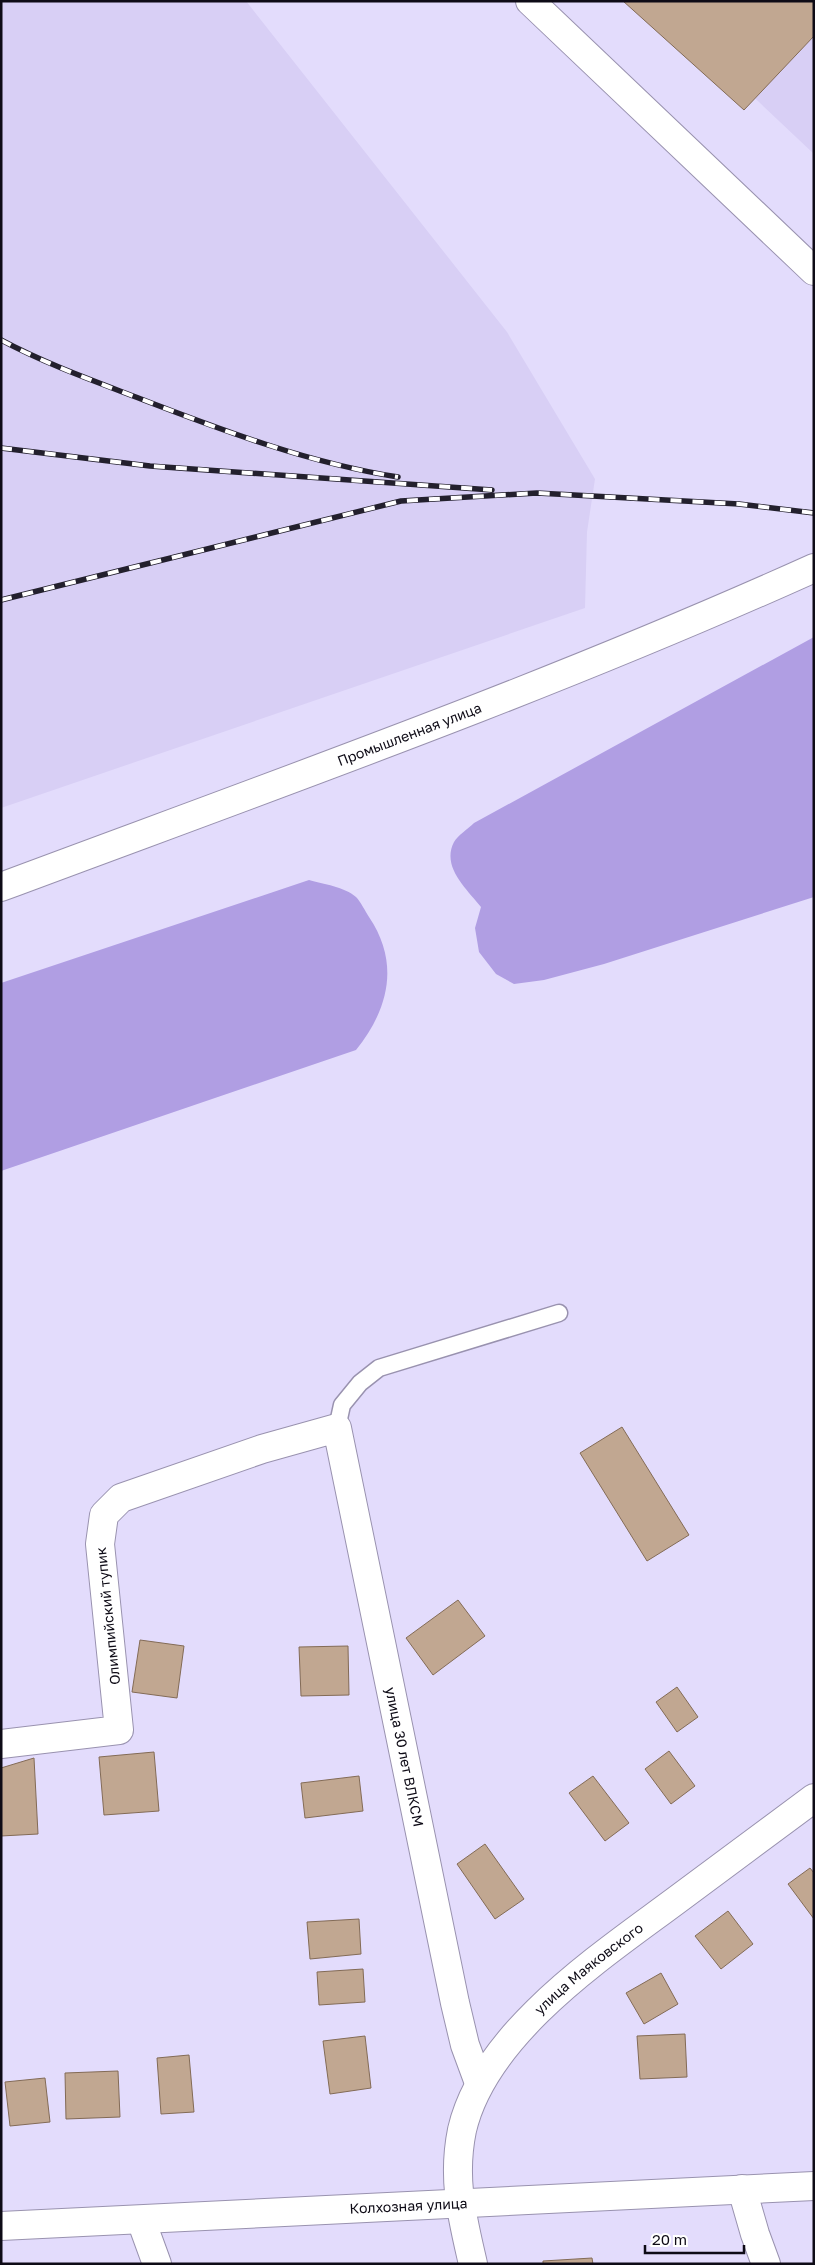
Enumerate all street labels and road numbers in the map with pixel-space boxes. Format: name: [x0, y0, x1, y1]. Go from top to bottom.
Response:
street label: Промышленная улица: [335, 699, 484, 769]
street label: Олимпийский тупик: [92, 1546, 123, 1686]
street label: улица 30 лет ВЛКСМ: [382, 1686, 428, 1828]
street label: улица Маяковского: [531, 1919, 646, 2018]
street label: Колхозная улица: [349, 2194, 468, 2217]

